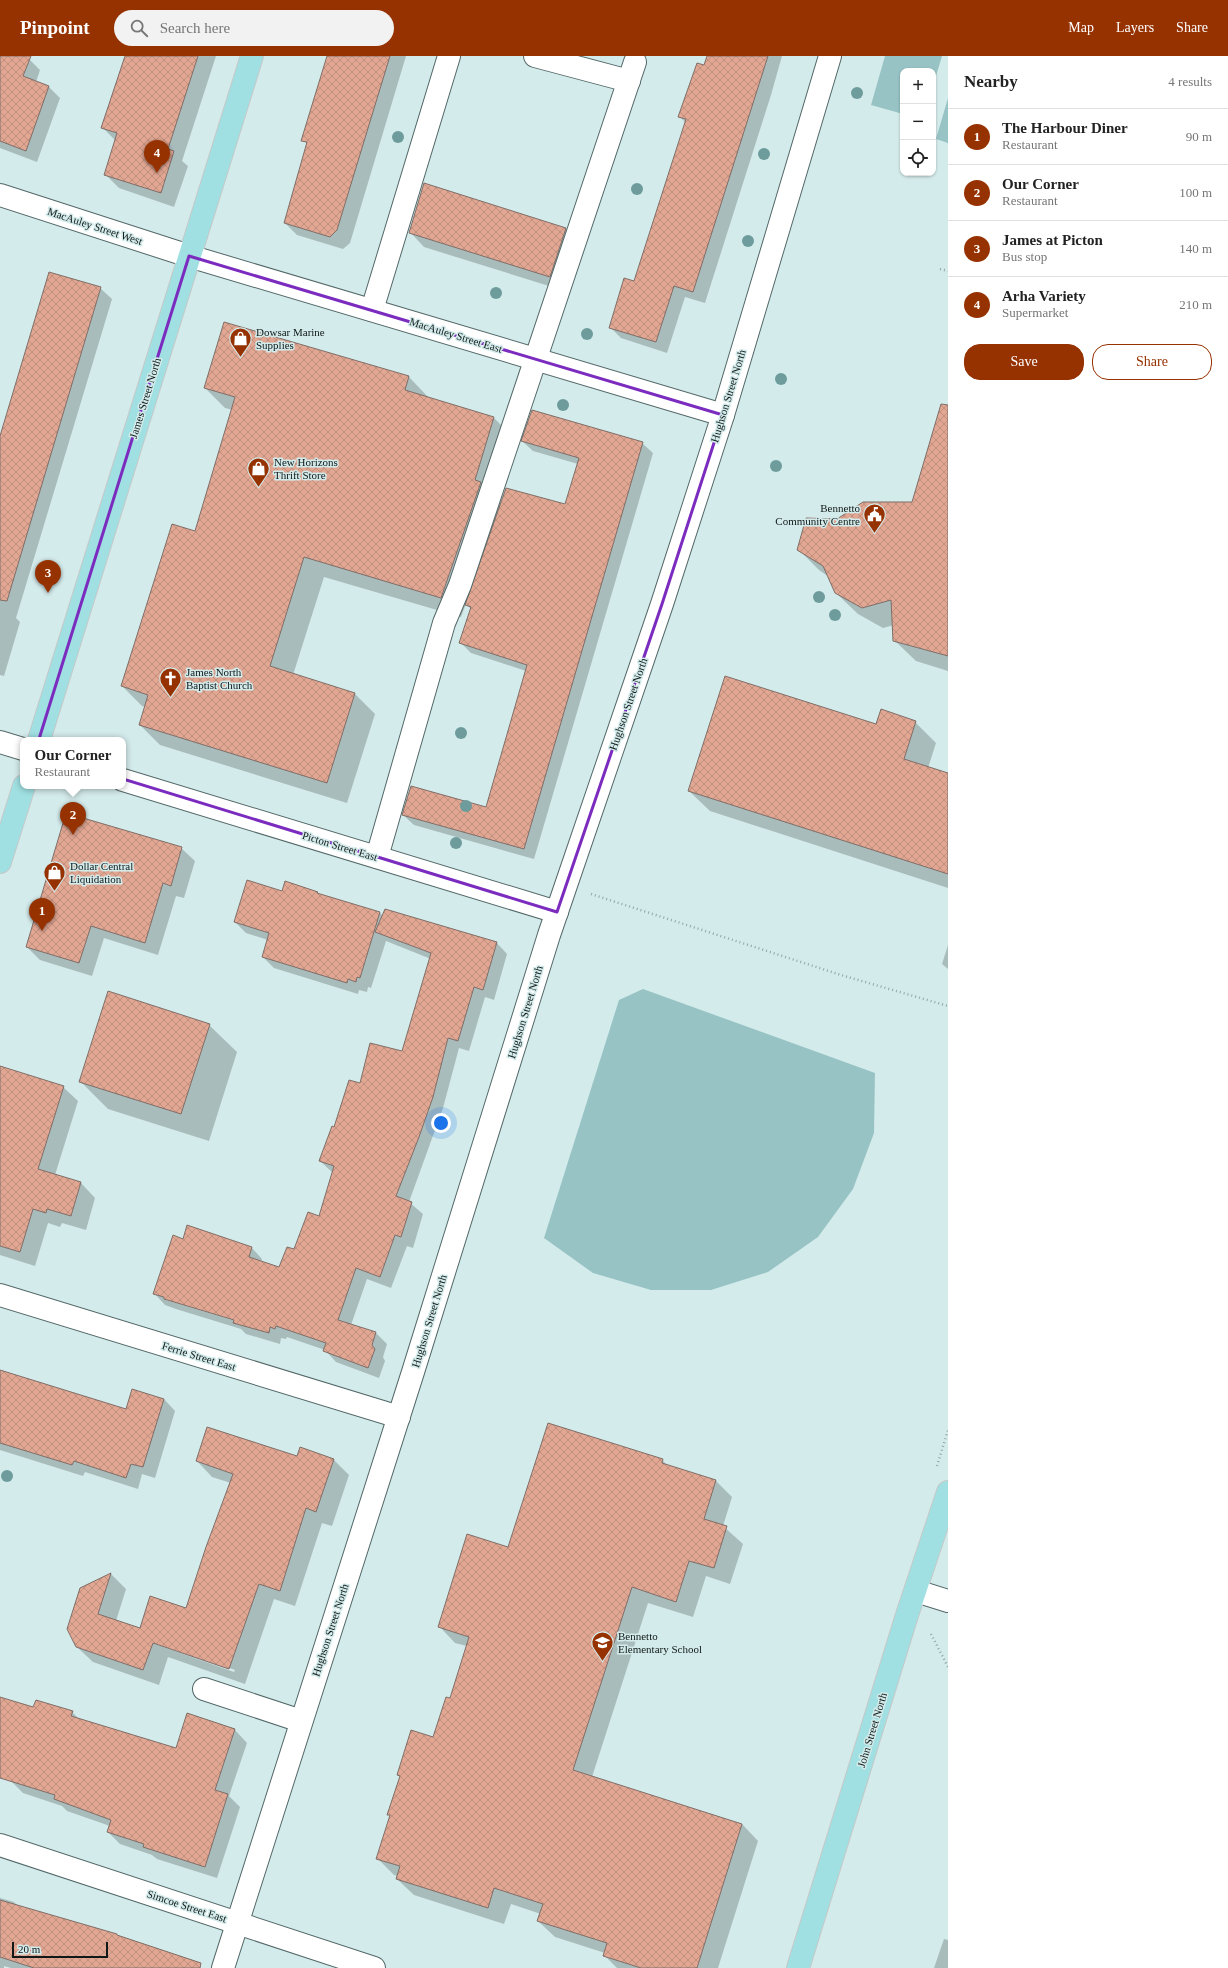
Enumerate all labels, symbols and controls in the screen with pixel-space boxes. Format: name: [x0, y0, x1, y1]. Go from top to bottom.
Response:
search box: [114, 10, 394, 46]
text: Pinpoint: [20, 17, 90, 38]
icon: search: [128, 17, 150, 39]
text: Search here: [160, 20, 230, 36]
text: Map: [1068, 20, 1094, 35]
text: Layers: [1116, 20, 1154, 35]
text: Share: [1176, 20, 1208, 35]
map controls: [900, 68, 936, 176]
button: +: [900, 68, 936, 104]
text: Nearby: [964, 72, 1018, 91]
text: 4 results: [1168, 74, 1212, 89]
button: −: [900, 104, 936, 140]
text: The Harbour Diner: [1002, 120, 1128, 136]
text: 1: [974, 129, 980, 144]
text: 90 m: [1186, 129, 1212, 144]
text: Restaurant: [1002, 137, 1058, 152]
pin: 4: [144, 140, 170, 173]
button: locate: [900, 140, 936, 176]
text: Our Corner: [1002, 176, 1079, 192]
text: 2: [974, 185, 980, 200]
text: 100 m: [1179, 185, 1212, 200]
text: Restaurant: [1002, 193, 1058, 208]
street label: MacAuley Street West: [46, 205, 144, 247]
text: James at Picton: [1002, 232, 1103, 248]
text: 3: [974, 241, 980, 256]
text: 140 m: [1179, 241, 1212, 256]
text: Bus stop: [1002, 249, 1047, 264]
text: Arha Variety: [1002, 288, 1086, 304]
text: 4: [974, 297, 980, 312]
text: 210 m: [1179, 297, 1212, 312]
text: Supermarket: [1002, 305, 1068, 320]
street label: MacAuley Street East: [408, 315, 504, 355]
shop icon: Dowsar Marine Supplies: [227, 325, 253, 358]
place label: Dowsar Marine Supplies: [256, 326, 325, 351]
button: Save: [964, 344, 1084, 380]
button: Share: [1092, 344, 1212, 380]
street label: Hughson Street North: [708, 348, 748, 444]
street label: James Street North: [127, 356, 163, 440]
shop icon: New Horizons Thrift Store: [246, 455, 272, 488]
place label: New Horizons Thrift Store: [274, 456, 338, 481]
public building icon: Bennetto Community Centre: [862, 501, 888, 534]
place label: Bennetto Community Centre: [775, 502, 860, 527]
pin: 3: [35, 560, 61, 593]
street label: Hughson Street North: [607, 656, 650, 752]
church icon: James North Baptist Church: [158, 665, 184, 698]
place label: James North Baptist Church: [186, 666, 253, 691]
popup: [20, 737, 126, 789]
text: Our Corner: [35, 747, 111, 763]
text: Restaurant: [35, 764, 90, 779]
pin: 2: [60, 802, 86, 835]
street label: Picton Street East: [301, 829, 379, 863]
shop icon: Dollar Central Liquidation: [41, 859, 67, 892]
place label: Dollar Central Liquidation: [70, 860, 133, 885]
pin: 1: [29, 898, 55, 931]
street label: Hughson Street North: [505, 964, 545, 1060]
your location: [431, 1113, 451, 1133]
street label: Hughson Street North: [409, 1273, 449, 1369]
street label: Ferrie Street East: [161, 1339, 237, 1373]
street label: Hughson Street North: [309, 1582, 351, 1678]
school or university icon: Bennetto Elementary School: [589, 1629, 615, 1662]
place label: Bennetto Elementary School: [618, 1630, 702, 1655]
street label: John Street North: [855, 1691, 889, 1769]
street label: Simcoe Street East: [146, 1887, 228, 1925]
scale bar: [12, 1940, 108, 1959]
text: 20 m: [18, 1943, 40, 1955]

